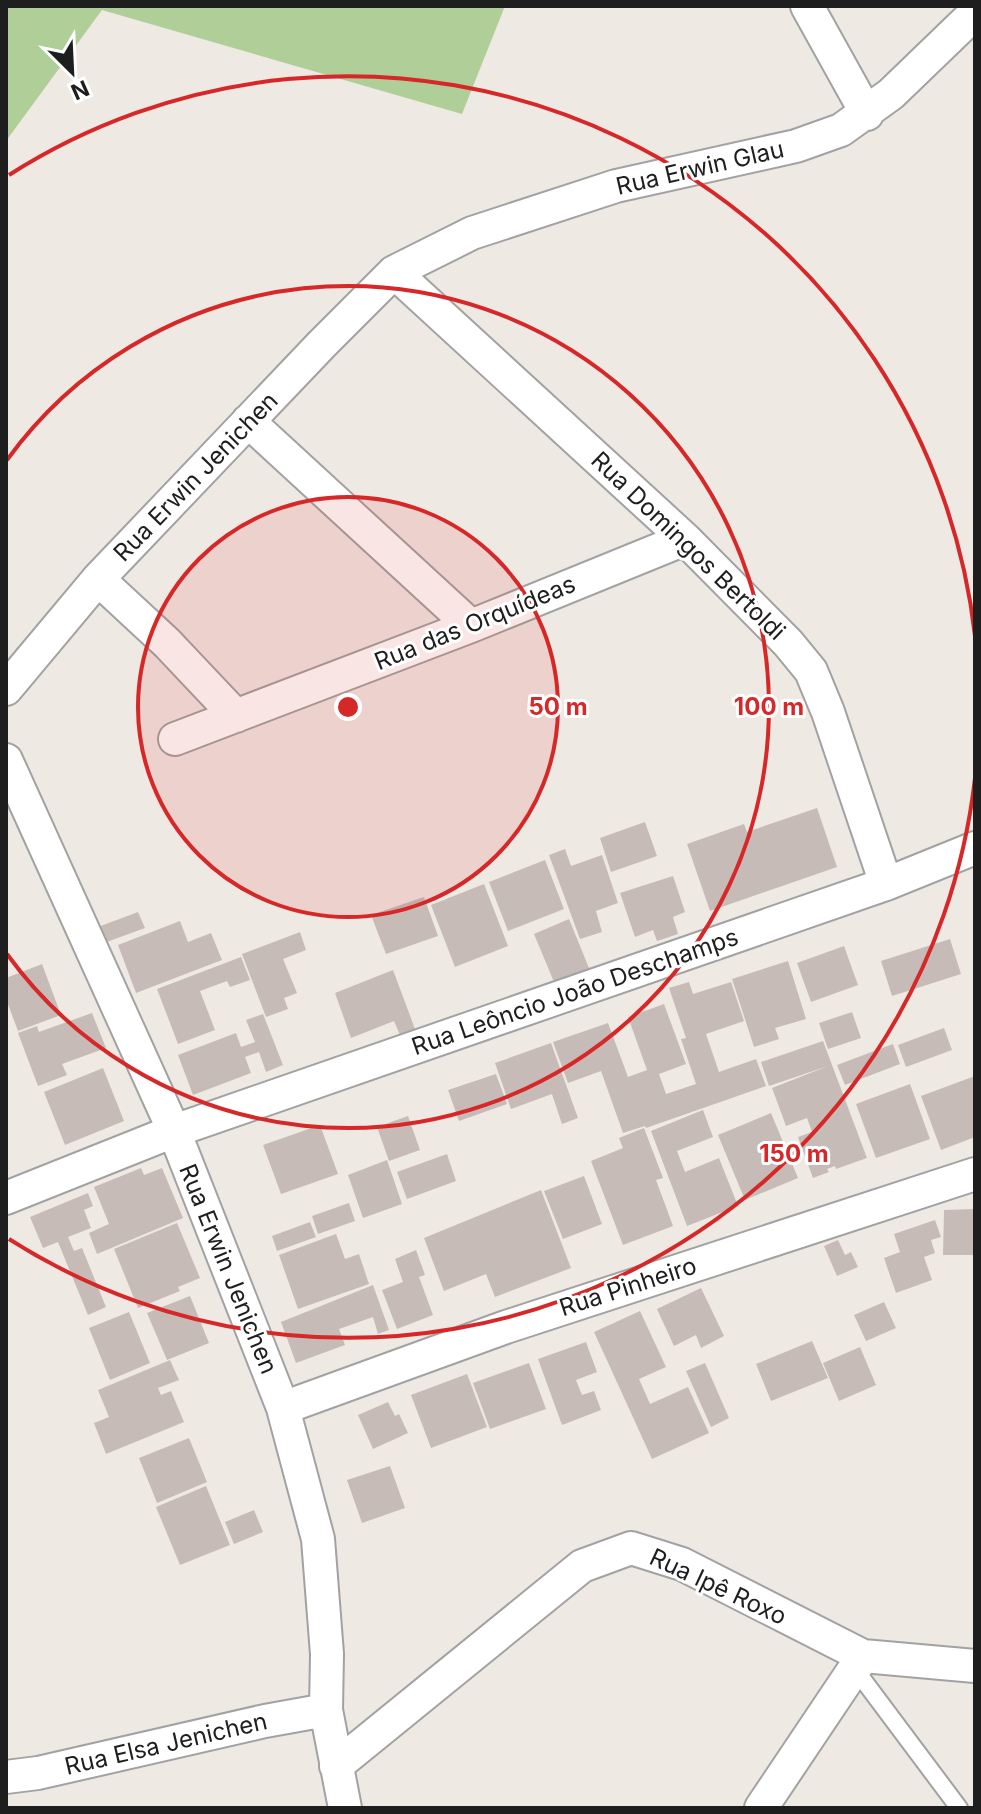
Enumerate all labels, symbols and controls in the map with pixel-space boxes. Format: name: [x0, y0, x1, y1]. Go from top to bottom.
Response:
north arrow: [32, 32, 112, 112]
text: N: [67, 75, 93, 106]
street label: Rua Erwin Glau: [613, 134, 787, 201]
street label: Rua Erwin Jenichen: [108, 386, 284, 567]
street label: Rua Domingos Bertoldi: [585, 445, 791, 646]
street label: Rua das Orquídeas: [370, 569, 580, 676]
text: 50 m: [528, 692, 588, 721]
text: 100 m: [734, 692, 804, 721]
centre of rings: [334, 693, 362, 721]
street label: Rua Leôncio João Deschamps: [408, 922, 742, 1061]
text: 150 m: [759, 1139, 829, 1168]
street label: Rua Erwin Jenichen: [173, 1160, 284, 1378]
street label: Rua Pinheiro: [556, 1251, 700, 1322]
street label: Rua Ipê Roxo: [645, 1542, 791, 1631]
street label: Rua Elsa Jenichen: [62, 1706, 270, 1781]

